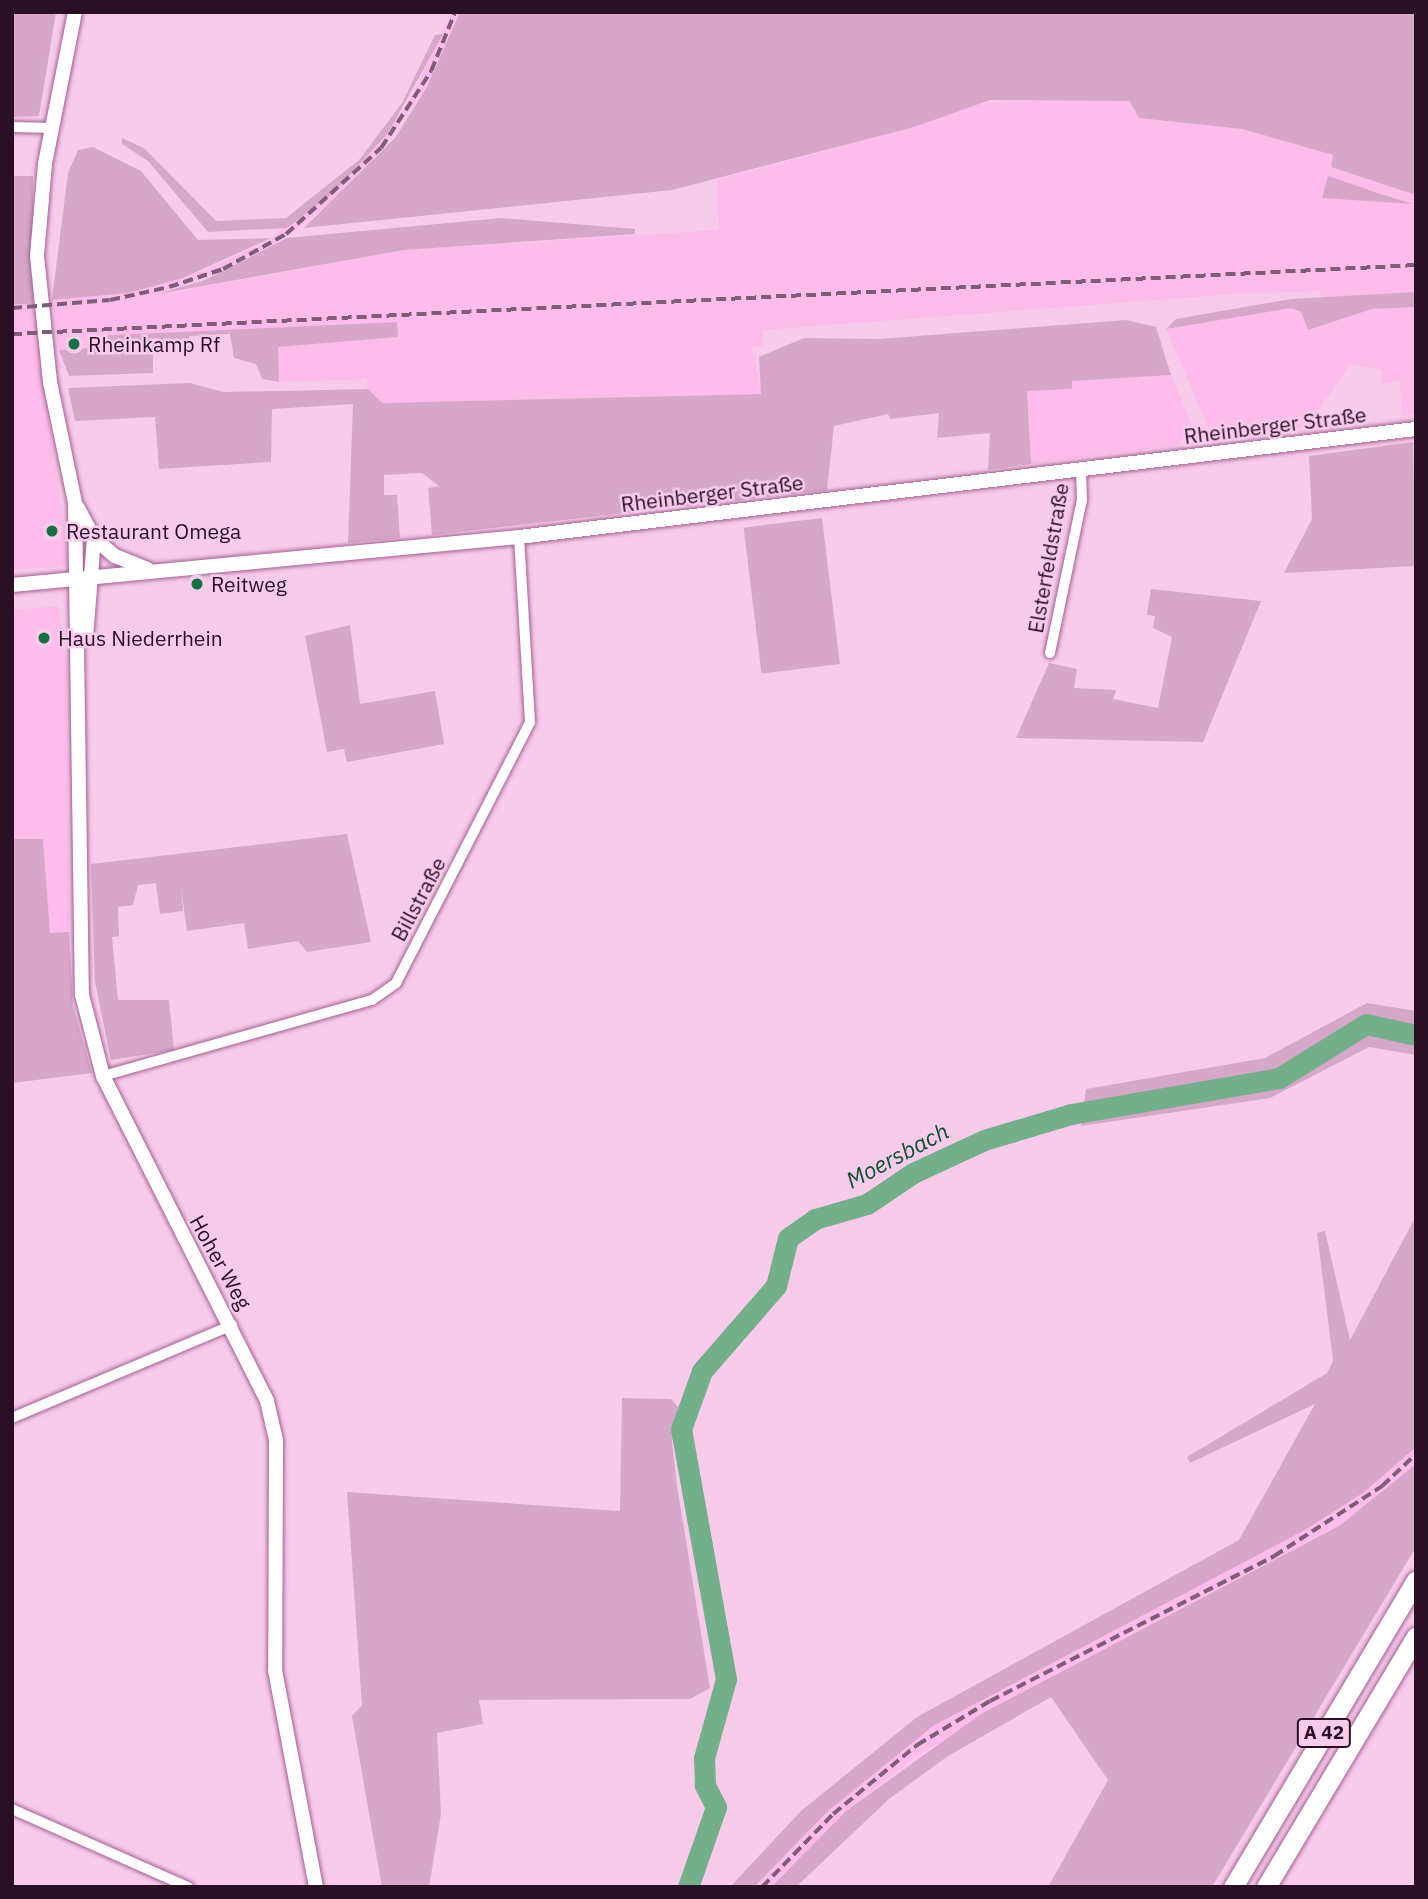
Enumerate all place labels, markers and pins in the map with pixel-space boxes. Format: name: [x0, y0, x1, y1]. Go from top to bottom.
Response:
place label: Rheinkamp Rf: [88, 331, 220, 357]
marker: Rheinkamp Rf: [66, 336, 82, 352]
place label: Restaurant Omega: [66, 518, 241, 544]
marker: Restaurant Omega: [44, 523, 60, 539]
place label: Reitweg: [211, 571, 287, 597]
marker: Reitweg: [189, 576, 205, 592]
place label: Haus Niederrhein: [58, 625, 223, 651]
marker: Haus Niederrhein: [36, 630, 52, 646]

